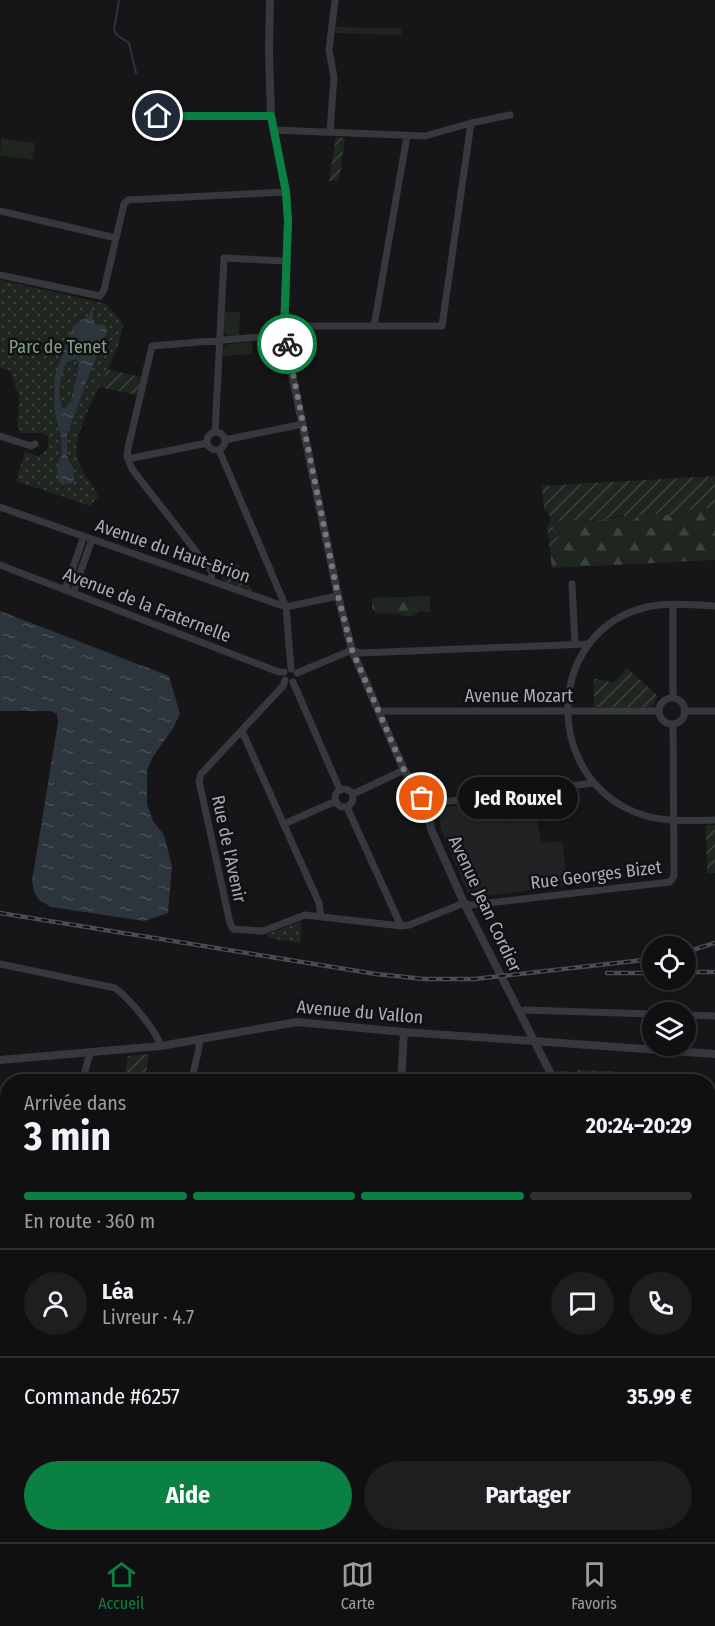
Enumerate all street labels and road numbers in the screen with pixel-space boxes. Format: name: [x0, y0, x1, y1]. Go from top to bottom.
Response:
street label: Avenue du Haut-Brion: [93, 514, 253, 588]
street label: Avenue de la Fraternelle: [60, 563, 234, 647]
street label: Avenue Mozart: [465, 685, 573, 707]
street label: Rue de l'Avenir: [207, 793, 251, 905]
street label: Avenue Jean Cordier: [444, 832, 527, 976]
street label: Rue Georges Bizet: [529, 856, 663, 894]
street label: Avenue du Vallon: [296, 996, 424, 1028]

